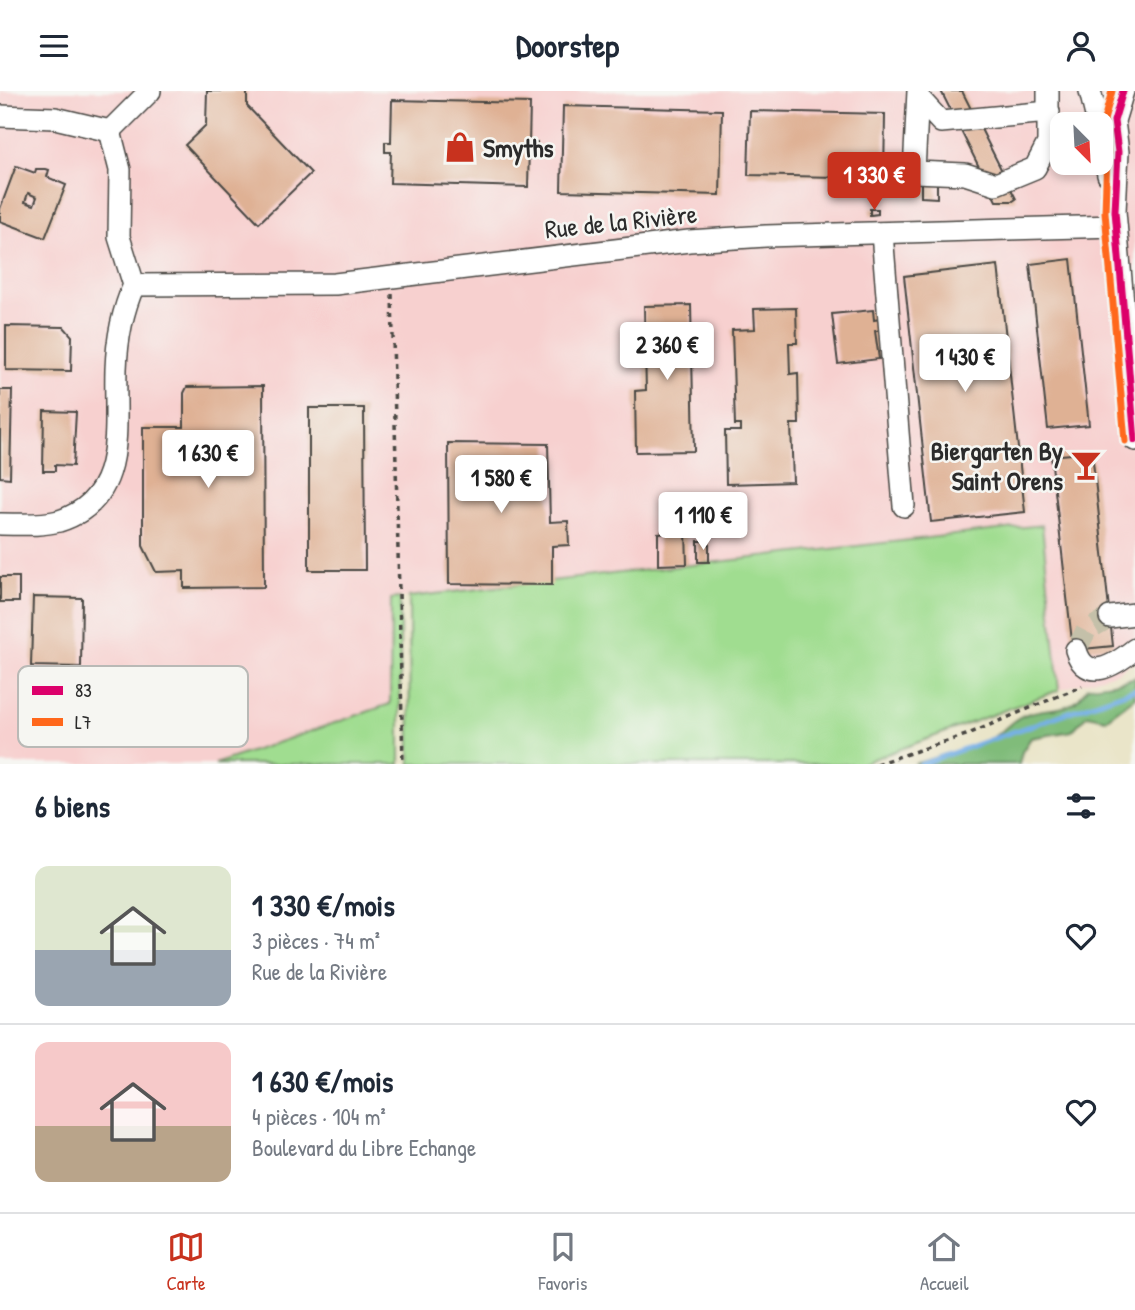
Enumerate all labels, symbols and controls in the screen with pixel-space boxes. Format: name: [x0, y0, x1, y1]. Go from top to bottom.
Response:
text: Doorstep: [516, 24, 619, 67]
icon: menu: [35, 27, 73, 65]
icon: person: [1062, 27, 1100, 65]
north arrow: [1050, 112, 1113, 175]
map controls: [1050, 112, 1113, 175]
shop icon: Smyths: [443, 130, 477, 164]
place label: Smyths: [483, 130, 554, 166]
pin: 1 330 €: [809, 152, 939, 212]
text: 1 330 €: [844, 159, 904, 190]
street label: Rue de la Rivière: [543, 196, 699, 246]
pin: 2 360 €: [602, 323, 732, 382]
text: 2 360 €: [636, 329, 698, 360]
pin: 1 430 €: [900, 335, 1030, 394]
text: 1 430 €: [935, 341, 995, 372]
pin: 1 630 €: [143, 431, 273, 490]
place label: Biergarten By Saint Orens: [931, 433, 1063, 498]
text: 1 630 €: [178, 437, 238, 468]
bar icon: Biergarten By Saint Orens: [1069, 448, 1103, 482]
pin: 1 580 €: [436, 455, 566, 515]
text: 1 580 €: [471, 462, 531, 493]
pin: 1 110 €: [638, 493, 768, 552]
text: 1 110 €: [675, 499, 732, 530]
legend: [18, 666, 248, 747]
text: 83: [75, 677, 92, 703]
text: L7: [75, 709, 91, 735]
text: 6 biens: [35, 786, 110, 826]
icon: filters: [1062, 787, 1100, 825]
text: 1 330 €/mois: [252, 885, 395, 925]
icon: home: [91, 894, 175, 978]
icon: heart: [1062, 917, 1100, 955]
text: 3 pièces · 74 m²: [252, 925, 380, 956]
text: Rue de la Rivière: [252, 956, 387, 987]
text: 1 630 €/mois: [252, 1061, 393, 1101]
icon: home: [91, 1070, 175, 1154]
icon: heart: [1062, 1093, 1100, 1131]
text: 4 pièces · 104 m²: [252, 1101, 386, 1132]
text: Boulevard du Libre Echange: [252, 1132, 476, 1163]
tab: Carte: [166, 1228, 206, 1296]
tab: Favoris: [539, 1228, 587, 1296]
tab: Accueil: [920, 1228, 969, 1296]

